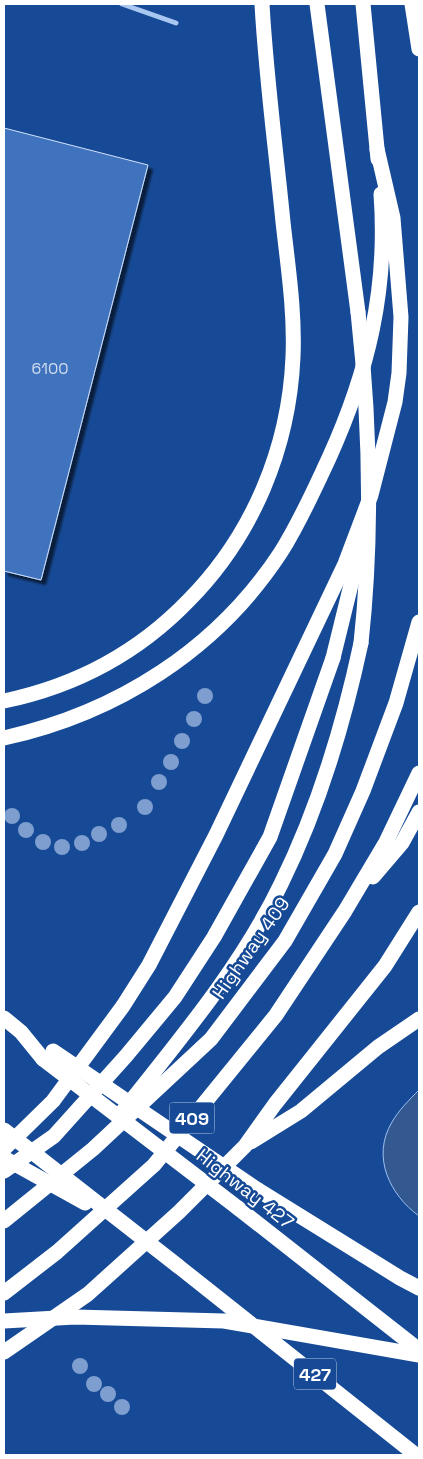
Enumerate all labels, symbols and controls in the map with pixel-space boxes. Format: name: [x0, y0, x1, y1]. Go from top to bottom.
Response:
house number: 6100: [32, 358, 68, 379]
street label: Highway 409: [207, 892, 295, 1004]
road number: 409: [170, 1102, 214, 1134]
street label: Highway 427: [191, 1143, 299, 1235]
road number: 427: [294, 1358, 336, 1390]

